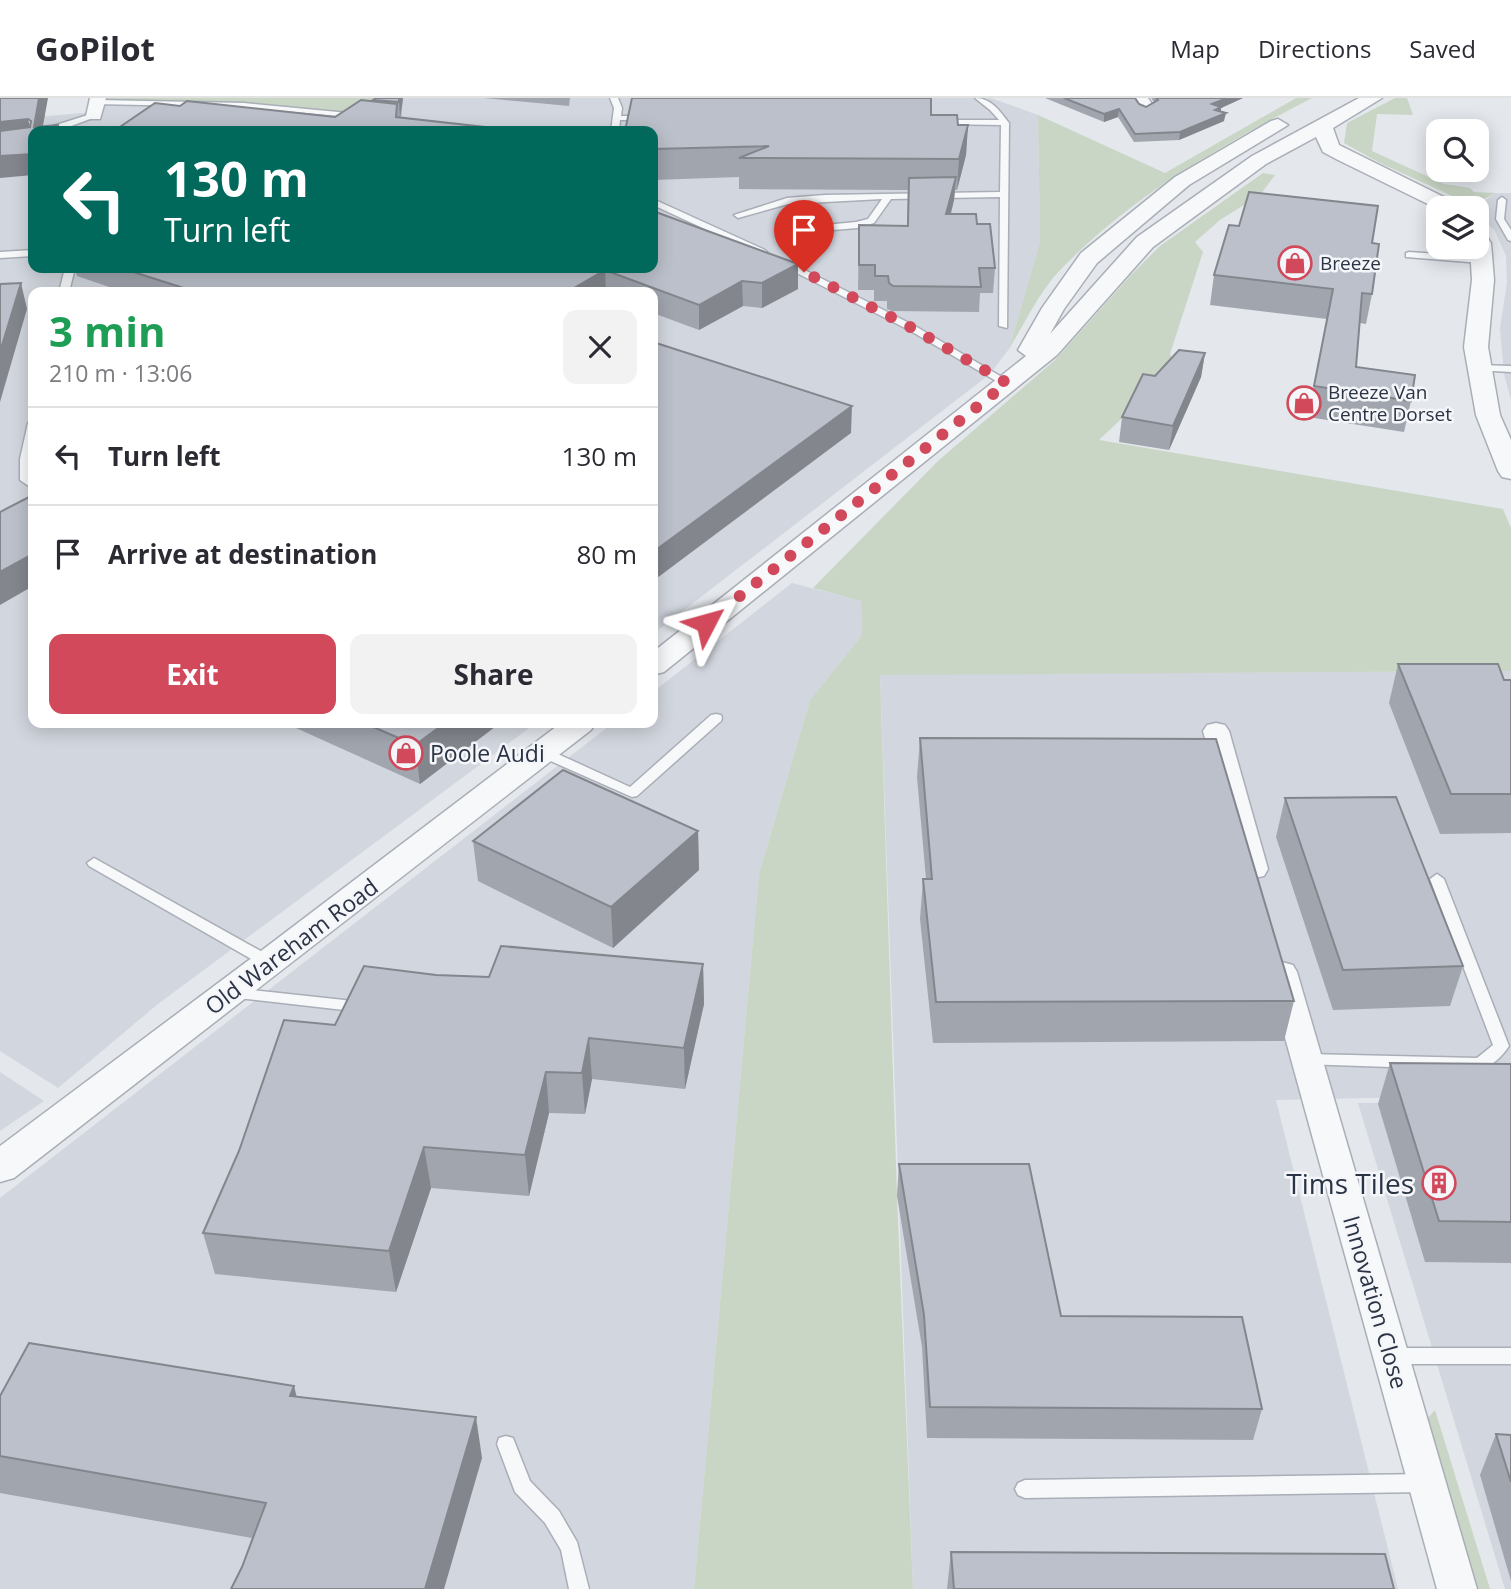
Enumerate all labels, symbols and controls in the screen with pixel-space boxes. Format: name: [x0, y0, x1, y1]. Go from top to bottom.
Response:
text: GoPilot: [35, 26, 155, 71]
text: Map: [1170, 32, 1220, 65]
text: Directions: [1258, 32, 1371, 65]
text: Saved: [1409, 32, 1476, 65]
map controls: [1426, 119, 1489, 259]
button: search: [1426, 119, 1489, 182]
text: 130 m: [164, 145, 309, 211]
icon: left: [49, 154, 140, 245]
button: layers: [1426, 196, 1489, 259]
pin: [774, 200, 834, 272]
text: Turn left: [164, 208, 290, 251]
icon: arrive: [785, 211, 823, 249]
shop icon: Breeze: [1276, 244, 1314, 282]
place label: Breeze: [1320, 250, 1381, 276]
text: 3 min: [49, 302, 166, 359]
button: close: [563, 310, 637, 384]
text: 210 m · 13:06: [49, 357, 192, 389]
place label: Breeze Van Centre Dorset: [1328, 379, 1452, 427]
shop icon: Breeze Van Centre Dorset: [1285, 384, 1323, 422]
icon: left: [49, 437, 87, 475]
text: Turn left: [108, 438, 220, 474]
text: 130 m: [562, 438, 637, 474]
icon: arrive: [49, 535, 87, 573]
text: Arrive at destination: [108, 536, 377, 572]
text: 80 m: [576, 536, 637, 572]
position arrow: [669, 586, 743, 660]
button: Exit: [49, 634, 336, 714]
button: Share: [350, 634, 637, 714]
shop icon: Poole Audi: [387, 734, 425, 772]
place label: Poole Audi: [430, 737, 545, 769]
street label: Old Wareham Road: [198, 870, 384, 1022]
place label: Tims Tiles: [1286, 1164, 1414, 1202]
building icon: Tims Tiles: [1420, 1164, 1458, 1202]
street label: Innovation Close: [1336, 1212, 1416, 1392]

